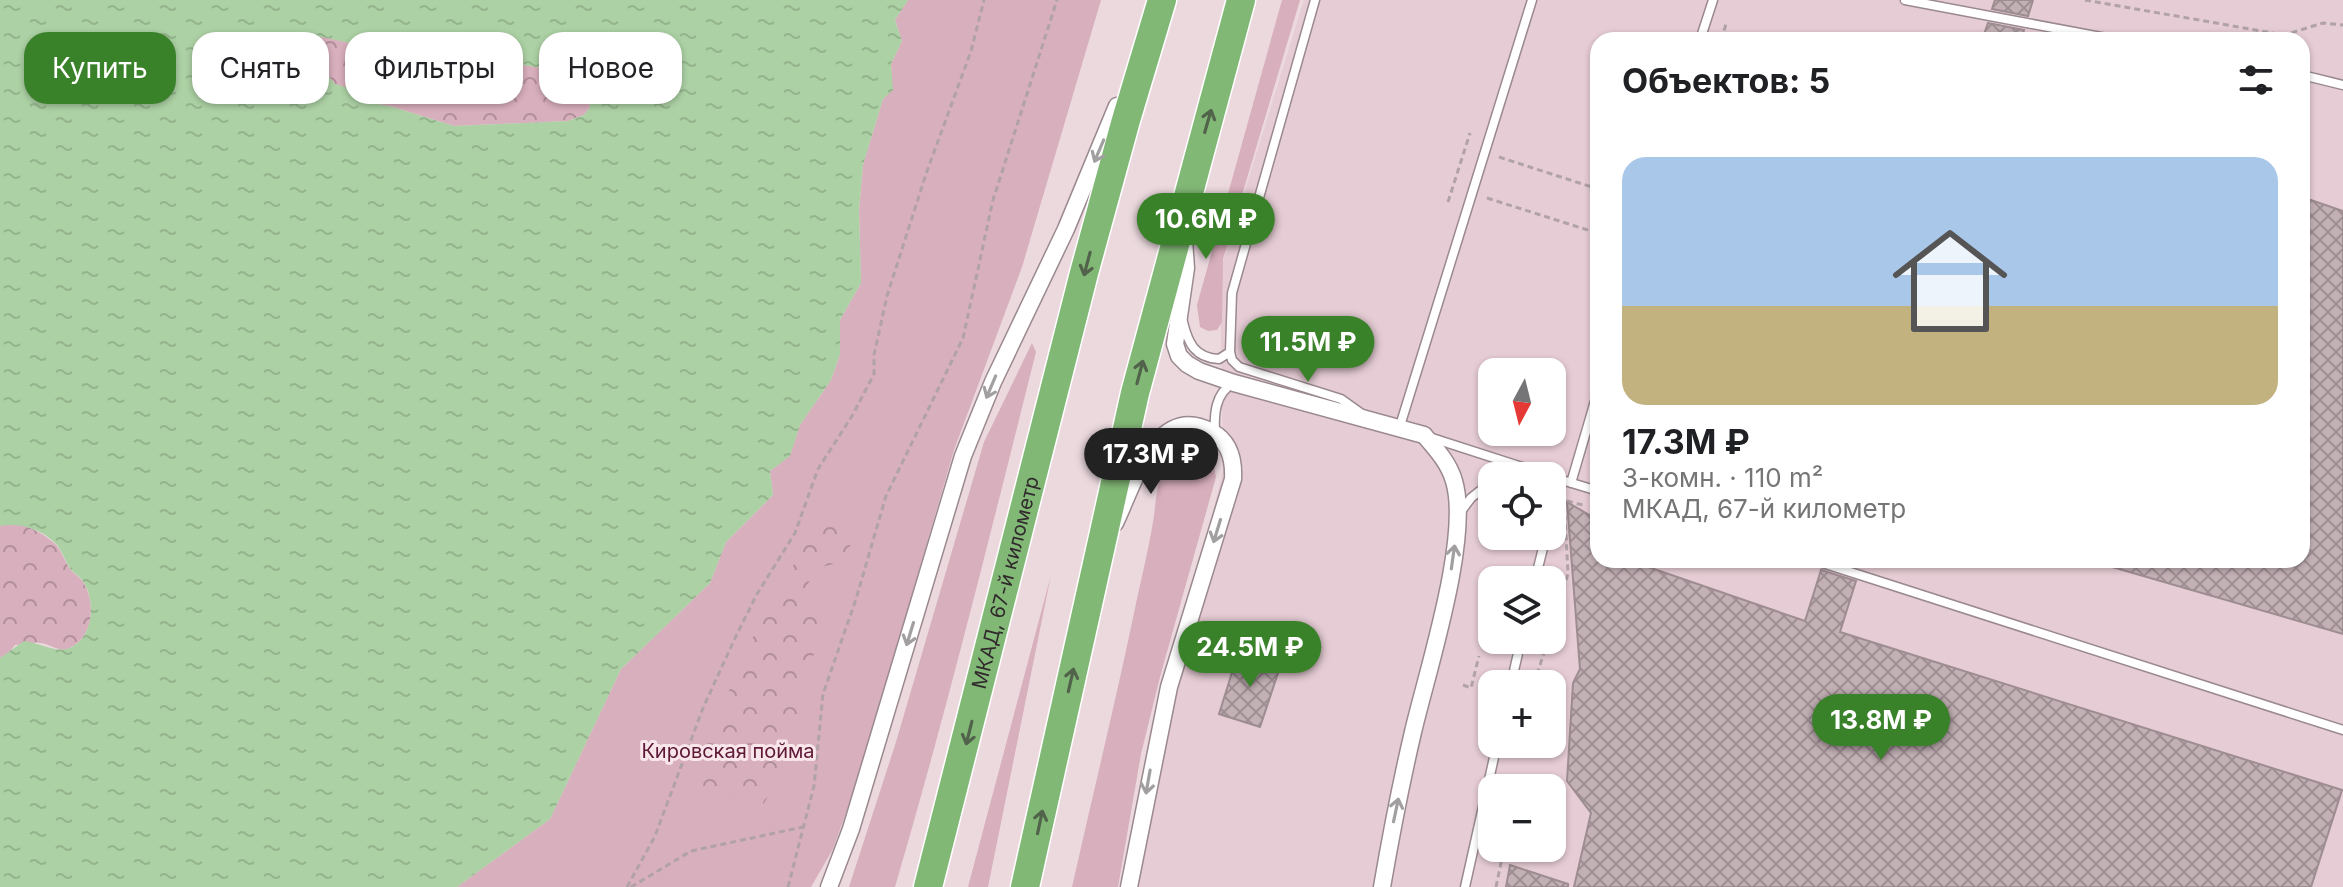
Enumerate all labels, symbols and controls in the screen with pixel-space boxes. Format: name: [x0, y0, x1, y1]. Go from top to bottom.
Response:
chip: Купить: [24, 32, 176, 104]
chip: Снять: [192, 32, 329, 104]
chip: Фильтры: [345, 32, 523, 104]
chip: Новое: [539, 32, 682, 104]
icon: filters: [2234, 58, 2278, 102]
text: Объектов: 5: [1622, 60, 1830, 101]
one-way arrow: [1201, 108, 1216, 134]
one-way arrow: [1091, 138, 1106, 163]
pin: 10.6M ₽: [1132, 193, 1280, 261]
text: 10.6M ₽: [1155, 203, 1257, 234]
icon: home: [1878, 209, 2022, 353]
one-way arrow: [1079, 250, 1094, 276]
pin: 11.5M ₽: [1234, 316, 1382, 384]
text: 11.5M ₽: [1259, 326, 1357, 357]
north arrow: [1478, 358, 1566, 446]
map controls: [1478, 358, 1566, 862]
one-way arrow: [1134, 359, 1149, 385]
one-way arrow: [982, 374, 997, 399]
text: 17.3M ₽: [1622, 421, 1750, 462]
pin: 17.3M ₽: [1077, 428, 1225, 496]
text: 17.3M ₽: [1102, 438, 1200, 469]
button: locate: [1478, 462, 1566, 550]
text: 3-комн. · 110 m²: [1622, 462, 1823, 493]
street label: МКАД, 67-й километр: [967, 474, 1044, 692]
text: МКАД, 67-й километр: [1622, 493, 1906, 524]
one-way arrow: [1209, 518, 1223, 543]
one-way arrow: [1446, 544, 1461, 570]
button: layers: [1478, 566, 1566, 654]
one-way arrow: [902, 620, 917, 646]
pin: 24.5M ₽: [1176, 621, 1324, 689]
text: 24.5M ₽: [1196, 631, 1304, 662]
one-way arrow: [1064, 668, 1079, 694]
button: +: [1478, 670, 1566, 758]
pin: 13.8M ₽: [1807, 694, 1955, 762]
text: 13.8M ₽: [1830, 704, 1932, 735]
one-way arrow: [961, 719, 976, 745]
park label: Кировская пойма: [641, 739, 815, 763]
one-way arrow: [1140, 768, 1155, 794]
button: −: [1478, 774, 1566, 862]
one-way arrow: [1389, 798, 1404, 824]
one-way arrow: [1033, 809, 1048, 835]

